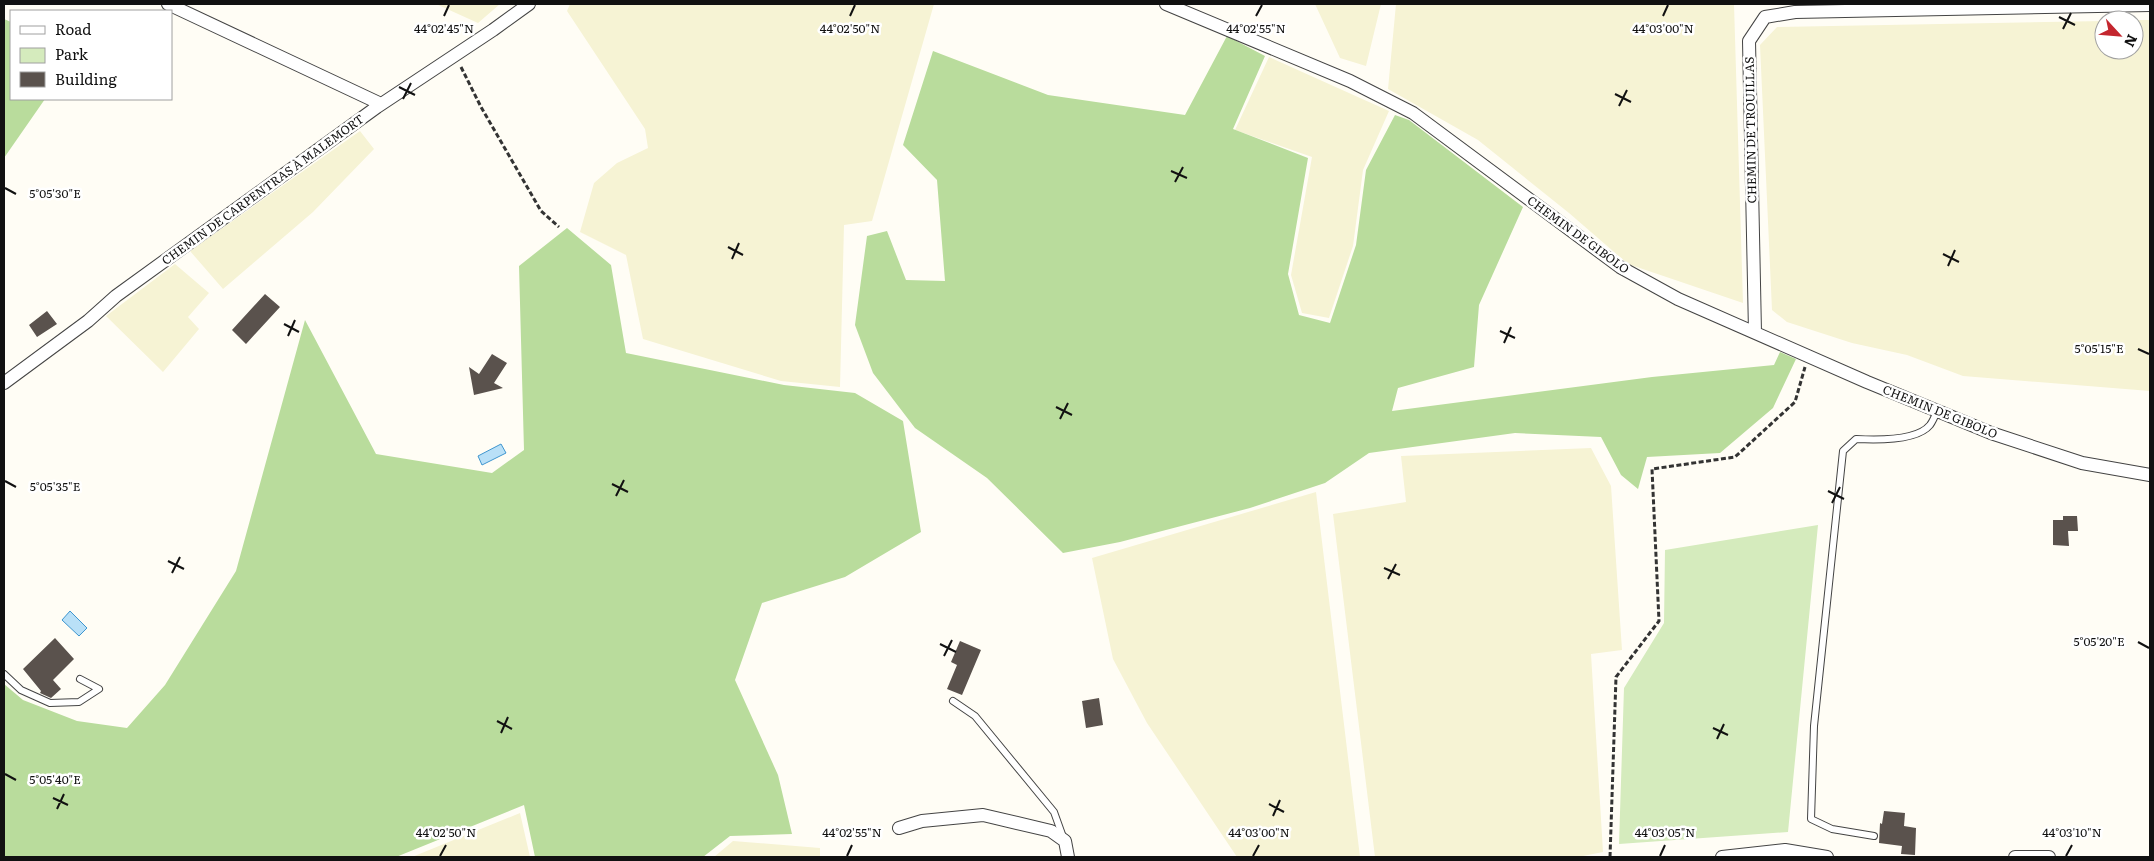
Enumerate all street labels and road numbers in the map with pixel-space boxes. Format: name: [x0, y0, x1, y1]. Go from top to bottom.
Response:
street label: CHEMIN DE TROUILLAS: [1740, 56, 1760, 204]
street label: CHEMIN DE CARPENTRAS À MALEMORT: [158, 110, 367, 269]
street label: CHEMIN DE GIBOLO: [1524, 191, 1633, 277]
street label: CHEMIN DE GIBOLO: [1880, 380, 2000, 442]

